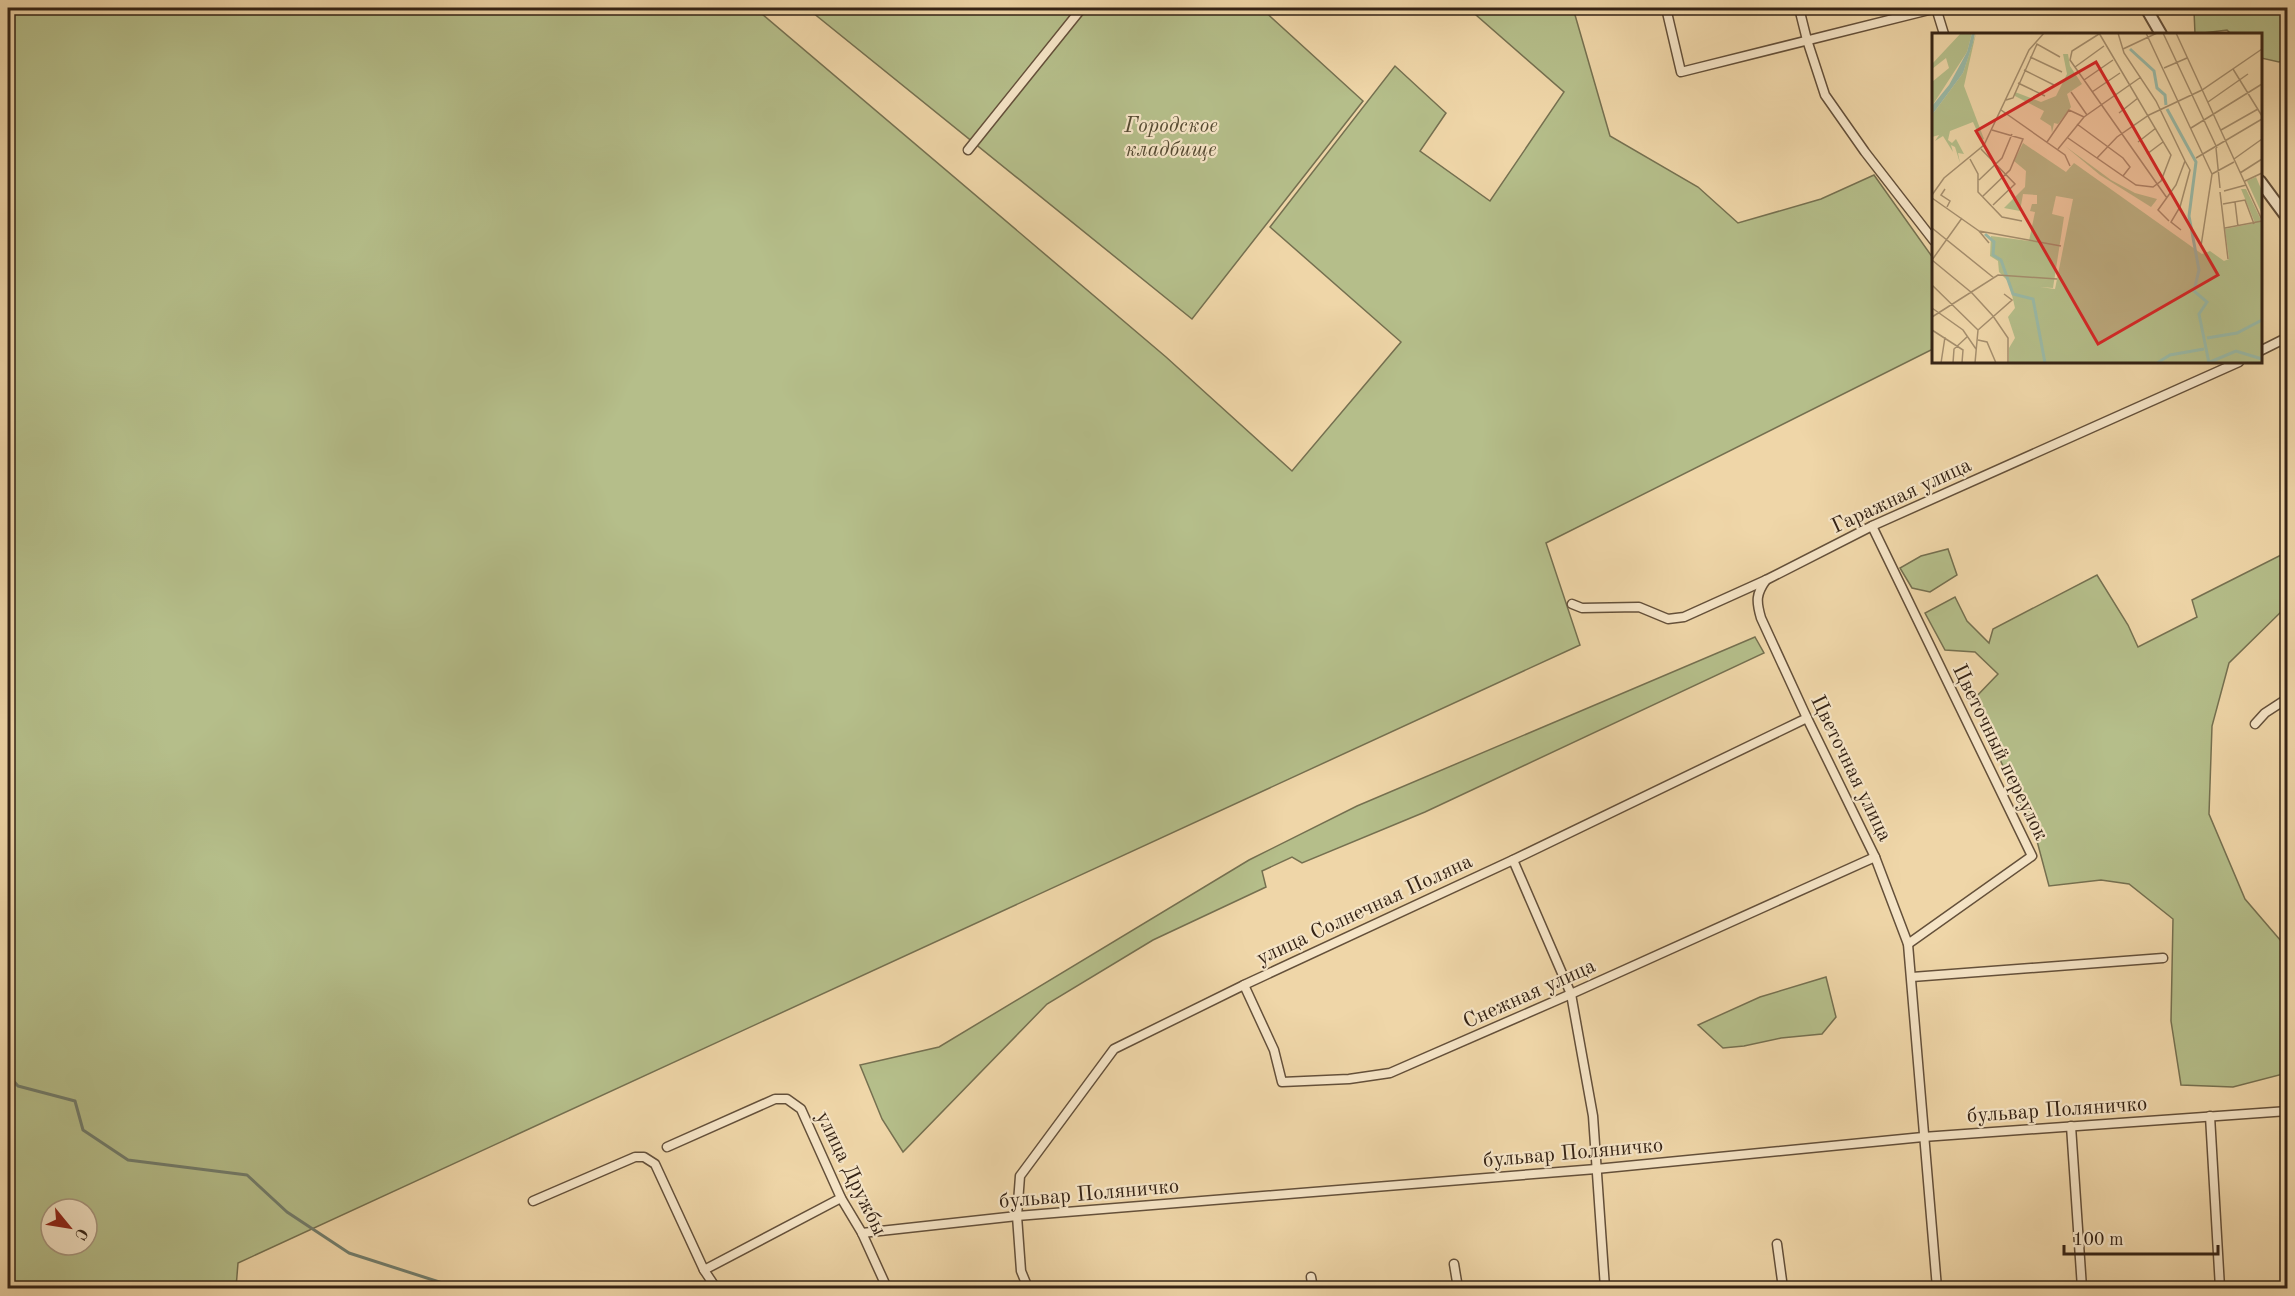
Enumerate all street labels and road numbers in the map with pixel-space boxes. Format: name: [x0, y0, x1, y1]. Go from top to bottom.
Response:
street label: Гаражная улица: [1829, 455, 1975, 538]
street label: Цветочный переулок: [1948, 661, 2052, 844]
street label: Цветочная улица: [1806, 692, 1895, 845]
street label: улица Солнечная Поляна: [1254, 851, 1476, 970]
street label: Снежная улица: [1460, 956, 1599, 1033]
street label: бульвар Поляничко: [1966, 1094, 2148, 1127]
street label: улица Дружбы: [812, 1108, 890, 1239]
street label: бульвар Поляничко: [1482, 1135, 1664, 1172]
street label: бульвар Поляничко: [998, 1176, 1180, 1213]

